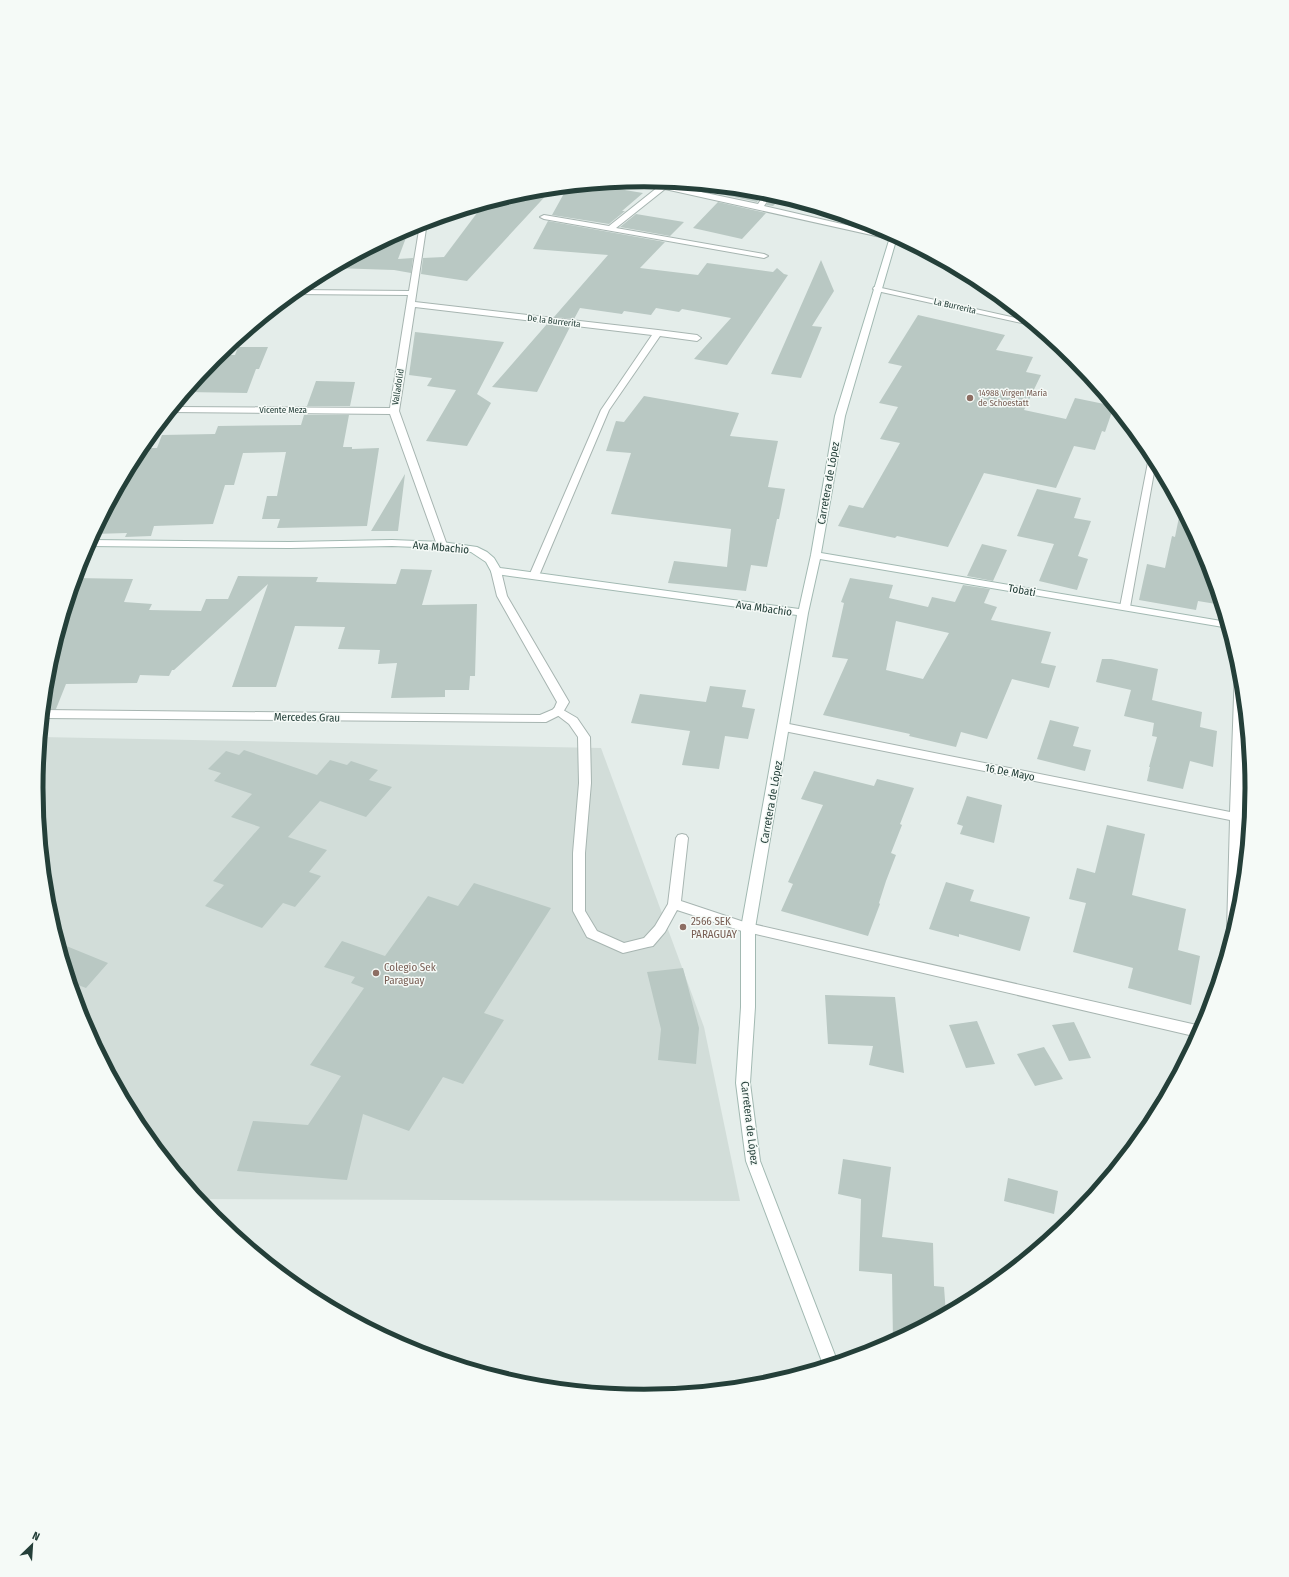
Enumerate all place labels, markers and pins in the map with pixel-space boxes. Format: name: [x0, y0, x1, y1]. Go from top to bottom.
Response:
place label: 14988 Virgen Maria de Schoestatt: [978, 388, 1048, 408]
marker: 14988 Virgen Maria de Schoestatt: [965, 393, 975, 403]
place label: 2566 SEK PARAGUAY: [691, 915, 737, 941]
marker: 2566 SEK PARAGUAY: [678, 922, 688, 932]
place label: Colegio Sek Paraguay: [384, 961, 437, 987]
marker: Colegio Sek Paraguay: [371, 968, 381, 978]

